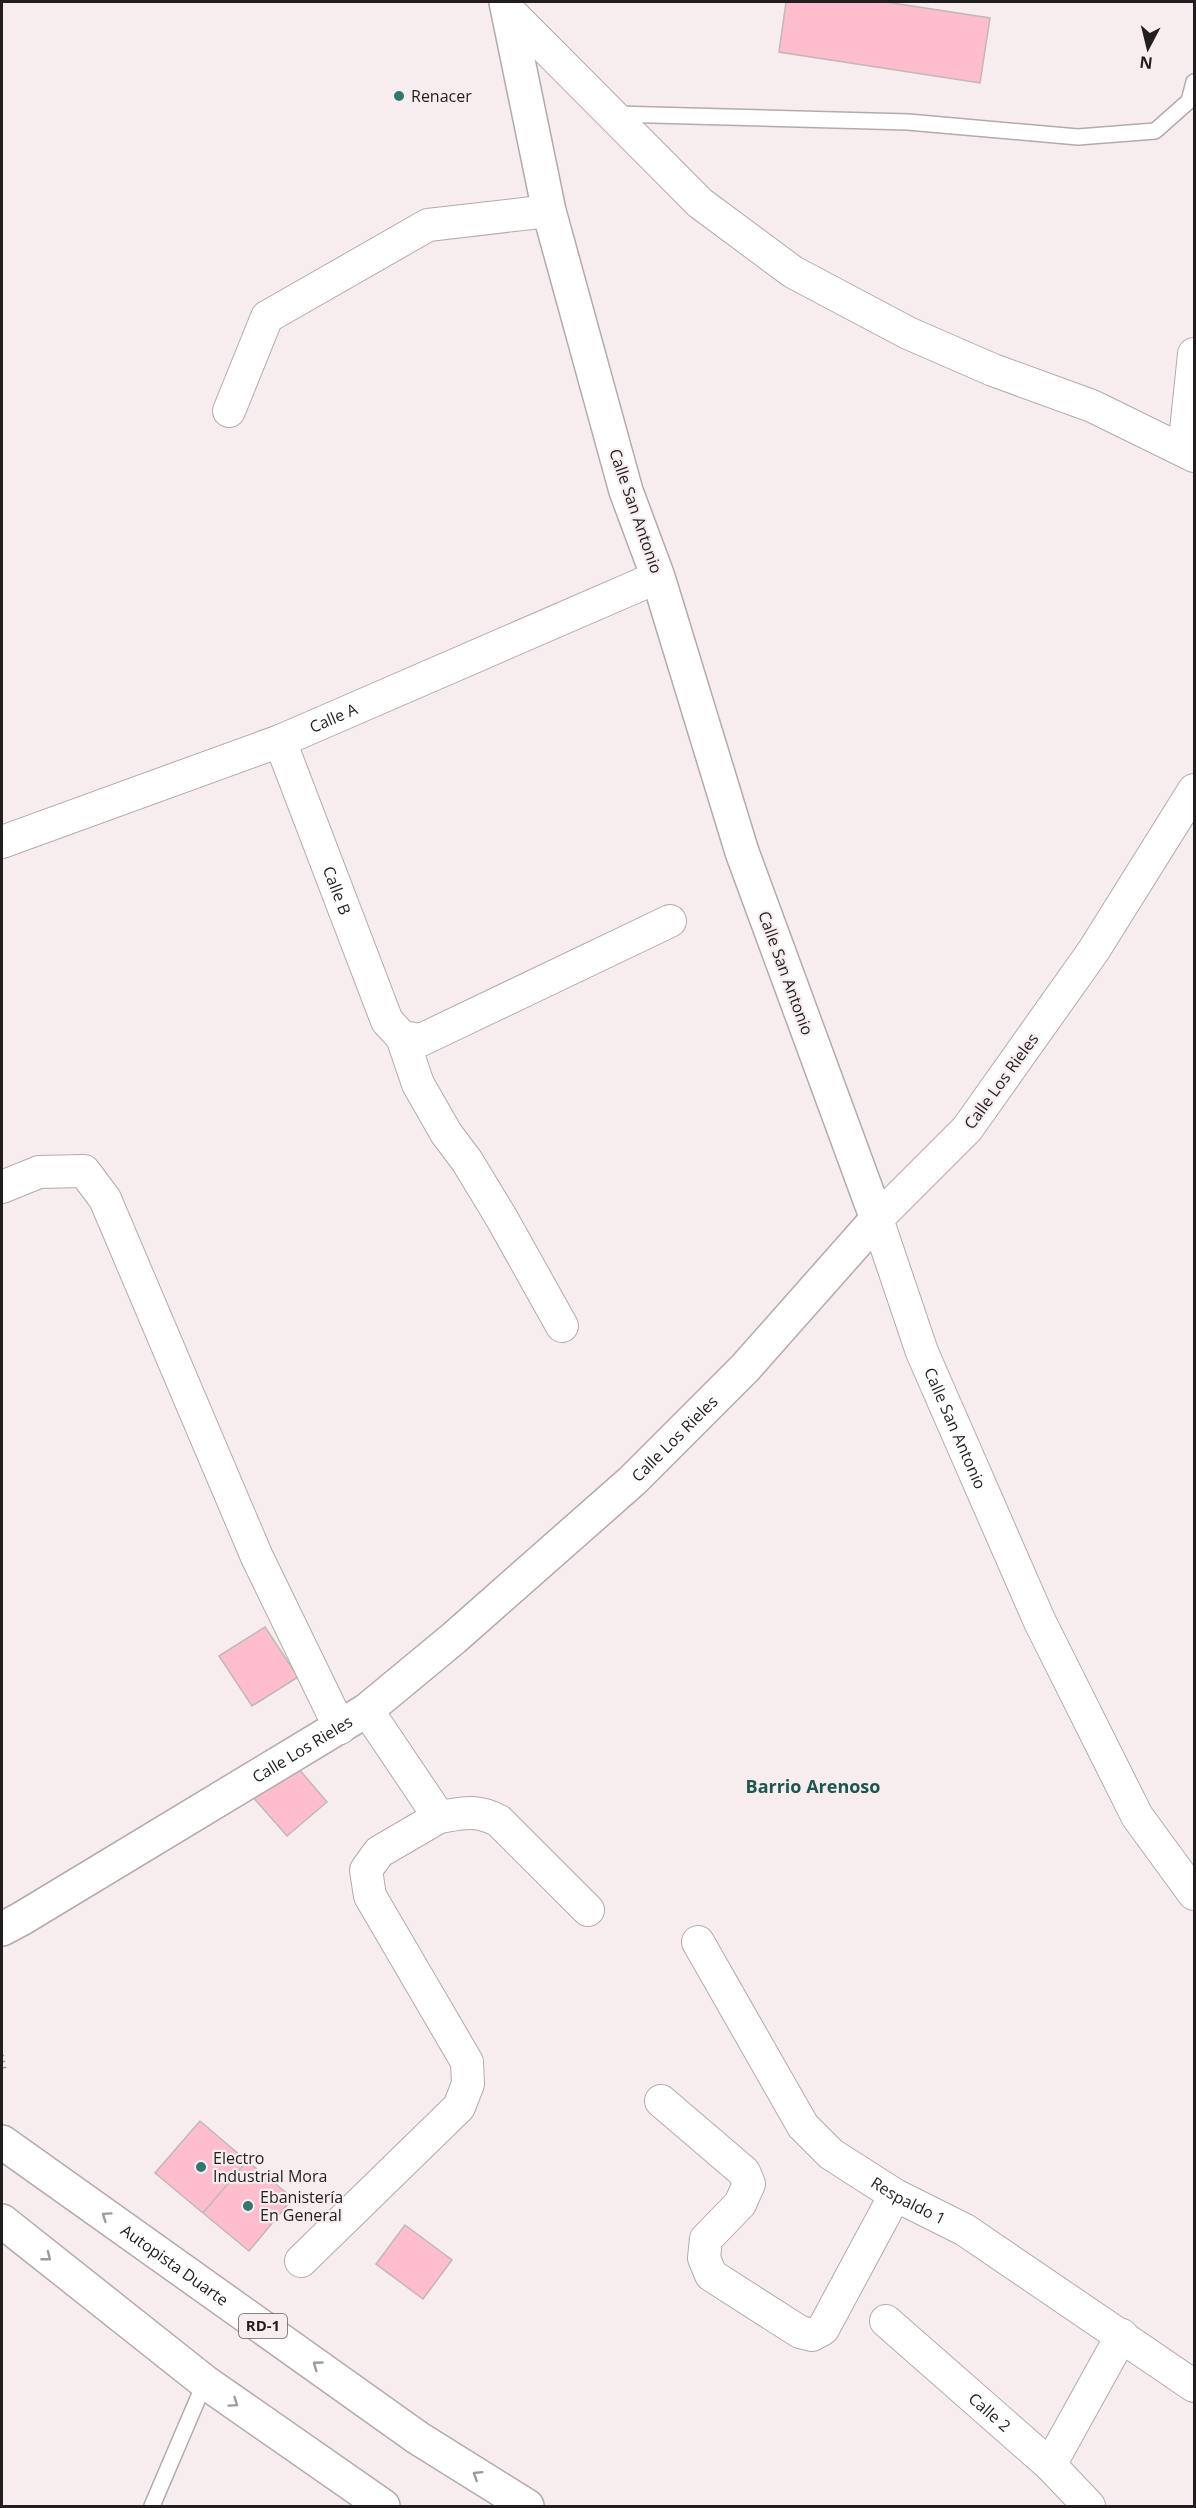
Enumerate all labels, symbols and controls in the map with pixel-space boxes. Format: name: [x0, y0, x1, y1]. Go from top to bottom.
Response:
north arrow: [1118, 18, 1178, 78]
text: N: [1138, 51, 1154, 75]
place label: Renacer: [411, 85, 472, 107]
marker: Renacer: [392, 89, 406, 103]
street label: Calle San Antonio: [604, 446, 668, 576]
street label: Calle A: [306, 697, 362, 738]
street label: Calle B: [318, 863, 356, 918]
street label: Calle San Antonio: [753, 908, 819, 1038]
street label: Calle Los Rieles: [959, 1029, 1043, 1133]
street label: Calle San Antonio: [919, 1364, 992, 1492]
street label: Calle Los Rieles: [627, 1391, 722, 1486]
street label: Calle Los Rieles: [248, 1710, 356, 1788]
district label: Barrio Arenoso: [746, 1774, 880, 1798]
place label: Electro Industrial Mora: [213, 2147, 327, 2187]
marker: Electro Industrial Mora: [194, 2160, 208, 2174]
street label: Respaldo 1: [867, 2171, 950, 2230]
place label: Ebanistería En General: [260, 2186, 343, 2226]
marker: Ebanistería En General: [241, 2199, 255, 2213]
one-way arrow: [102, 2212, 113, 2223]
street label: Autopista Duarte: [117, 2219, 233, 2311]
one-way arrow: [41, 2250, 52, 2261]
road number: RD-1: [239, 2314, 287, 2338]
one-way arrow: [312, 2361, 323, 2372]
street label: Calle 2: [964, 2388, 1016, 2437]
one-way arrow: [228, 2396, 239, 2407]
one-way arrow: [473, 2471, 484, 2482]

